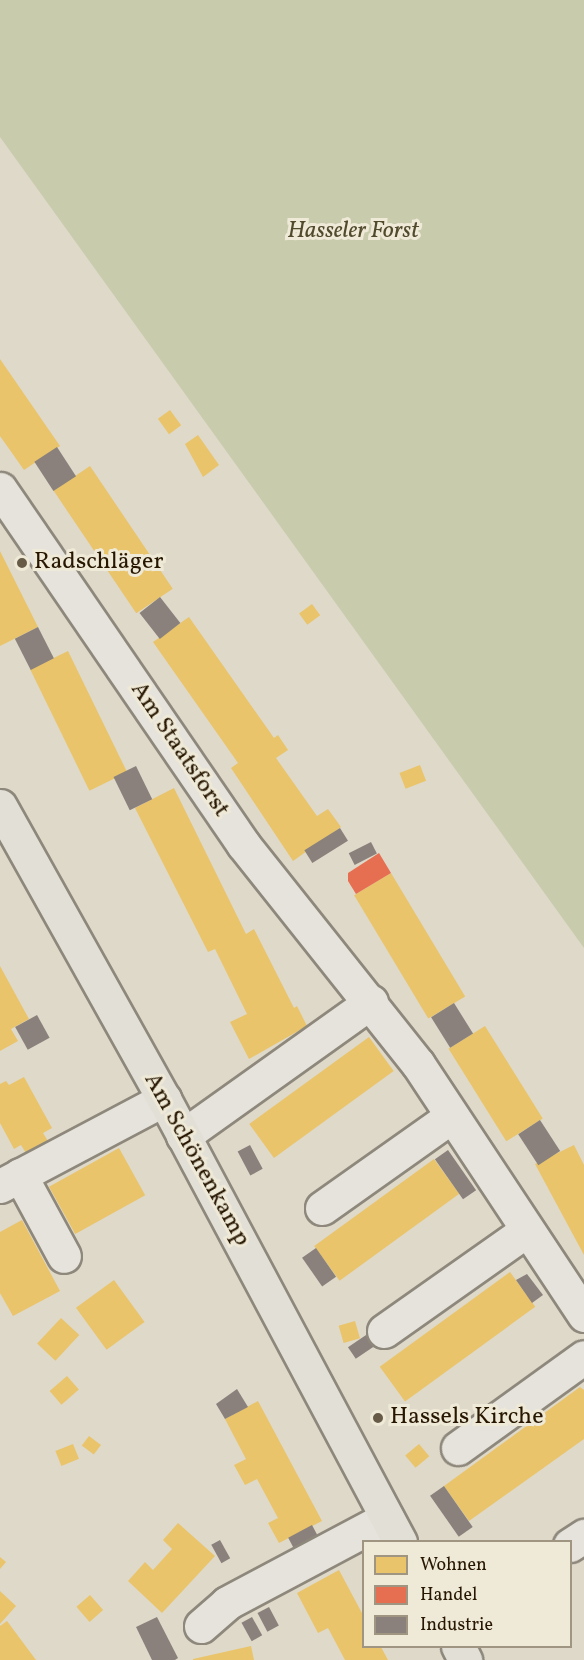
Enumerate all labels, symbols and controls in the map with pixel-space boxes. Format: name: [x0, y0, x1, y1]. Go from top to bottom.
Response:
park label: Hasseler Forst: [287, 218, 419, 246]
place label: Radschläger: [34, 549, 163, 577]
marker: Radschläger: [15, 556, 29, 570]
street label: Am Staatsforst: [123, 677, 235, 823]
street label: Am Schönenkamp: [137, 1068, 255, 1252]
place label: Hassels Kirche: [390, 1404, 544, 1432]
marker: Hassels Kirche: [371, 1411, 385, 1425]
legend: [362, 1540, 572, 1648]
text: Wohnen: [420, 1553, 487, 1578]
text: Handel: [420, 1583, 477, 1608]
text: Industrie: [420, 1613, 493, 1638]

